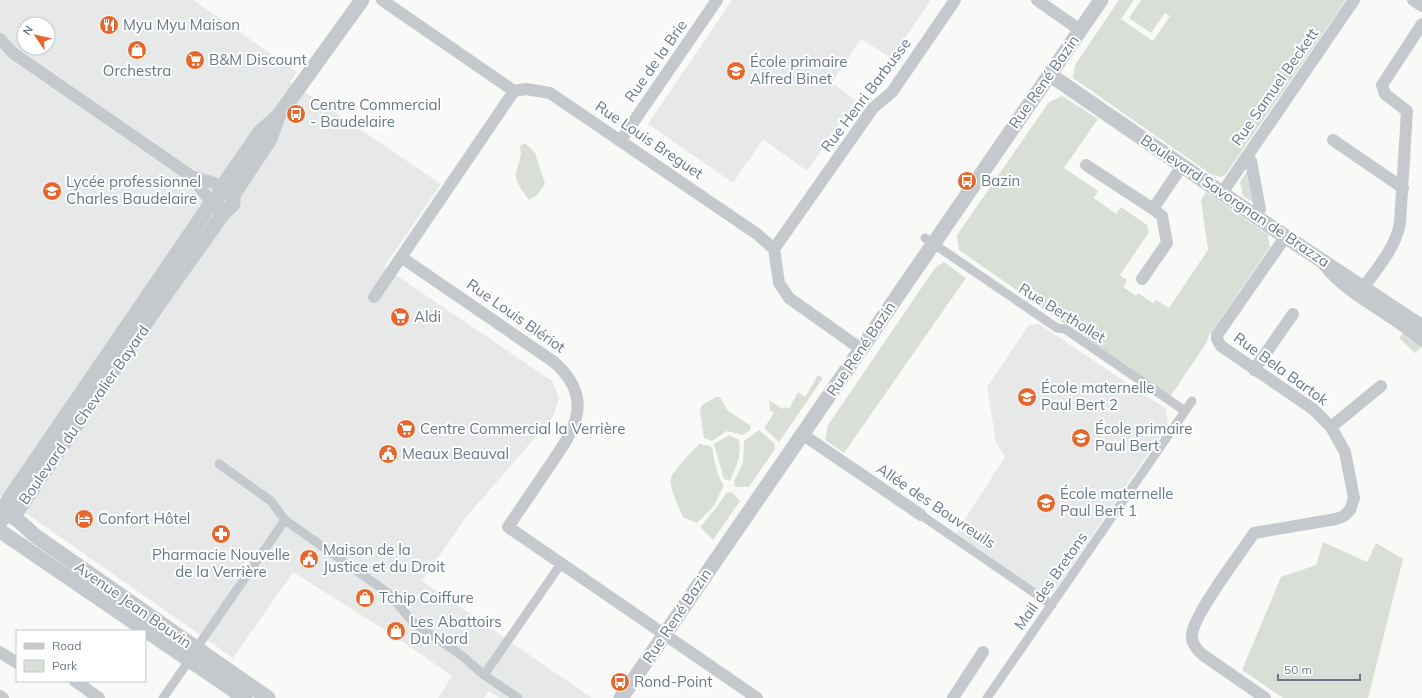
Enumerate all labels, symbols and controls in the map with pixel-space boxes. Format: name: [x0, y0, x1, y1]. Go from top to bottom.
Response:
restaurant icon: Myu Myu Maison: [98, 14, 120, 36]
place label: Myu Myu Maison: [123, 15, 240, 34]
north arrow: [16, 16, 56, 56]
street label: Rue de la Brie: [620, 16, 691, 106]
text: N: [20, 23, 36, 38]
street label: Rue Samuel Beckett: [1227, 24, 1322, 149]
street label: Rue René Bazin: [1004, 31, 1083, 132]
street label: Rue Henri Barbusse: [817, 34, 915, 155]
shop icon: Orchestra: [126, 39, 148, 61]
supermarket icon: B&M Discount: [184, 49, 206, 71]
place label: B&M Discount: [209, 50, 307, 69]
place label: École primaire Alfred Binet: [750, 52, 848, 88]
school or university icon: École primaire Alfred Binet: [725, 60, 747, 82]
place label: Orchestra: [103, 61, 171, 80]
place label: Centre Commercial - Baudelaire: [310, 95, 441, 131]
street label: Rue Louis Breguet: [592, 96, 707, 183]
bus stop icon: Centre Commercial - Baudelaire: [285, 103, 307, 125]
street label: Boulevard Savorgnan de Brazza: [1137, 130, 1333, 271]
bus stop icon: Bazin: [956, 170, 978, 192]
place label: Bazin: [981, 171, 1020, 190]
place label: Lycée professionnel Charles Baudelaire: [66, 172, 201, 208]
school or university icon: Lycée professionnel Charles Baudelaire: [41, 180, 63, 202]
street label: Rue Louis Blériot: [463, 275, 569, 357]
street label: Rue Berthollet: [1015, 278, 1109, 347]
street label: Rue René Bazin: [822, 298, 899, 400]
supermarket icon: Aldi: [389, 306, 411, 328]
place label: Aldi: [414, 307, 441, 326]
street label: Boulevard du Chevalier Bayard: [14, 321, 153, 508]
street label: Rue Bela Bartok: [1230, 328, 1333, 409]
place label: École maternelle Paul Bert 2: [1041, 378, 1154, 414]
school or university icon: École maternelle Paul Bert 2: [1016, 386, 1038, 408]
supermarket icon: Centre Commercial la Verrière: [395, 418, 417, 440]
place label: Centre Commercial la Verrière: [420, 419, 625, 438]
place label: École primaire Paul Bert: [1095, 419, 1193, 455]
school or university icon: École primaire Paul Bert: [1070, 427, 1092, 449]
public building icon: Meaux Beauval: [377, 443, 399, 465]
place label: Meaux Beauval: [402, 444, 509, 463]
street label: Allée des Bouvreuils: [873, 459, 999, 552]
place label: École maternelle Paul Bert 1: [1060, 484, 1173, 520]
school or university icon: École maternelle Paul Bert 1: [1035, 492, 1057, 514]
hotel icon: Confort Hôtel: [73, 508, 95, 530]
place label: Confort Hôtel: [98, 509, 190, 528]
pharmacy icon: Pharmacie Nouvelle de la Verrière: [210, 523, 232, 545]
street label: Mail des Bretons: [1010, 528, 1091, 633]
place label: Maison de la Justice et du Droit: [323, 540, 445, 576]
place label: Pharmacie Nouvelle de la Verrière: [152, 545, 290, 581]
public building icon: Maison de la Justice et du Droit: [298, 548, 320, 570]
street label: Avenue Jean Bouvin: [71, 557, 196, 652]
street label: Rue René Bazin: [638, 565, 715, 667]
shop icon: Tchip Coiffure: [354, 587, 376, 609]
place label: Tchip Coiffure: [379, 588, 474, 607]
place label: Les Abattoirs Du Nord: [410, 612, 502, 648]
shop icon: Les Abattoirs Du Nord: [385, 620, 407, 642]
legend: [16, 630, 146, 682]
text: Road: [52, 638, 81, 653]
scale bar: [1278, 656, 1360, 682]
text: Park: [52, 658, 78, 673]
text: 50 m: [1284, 662, 1312, 677]
bus stop icon: Rond-Point: [609, 671, 631, 693]
place label: Rond-Point: [634, 672, 713, 691]

